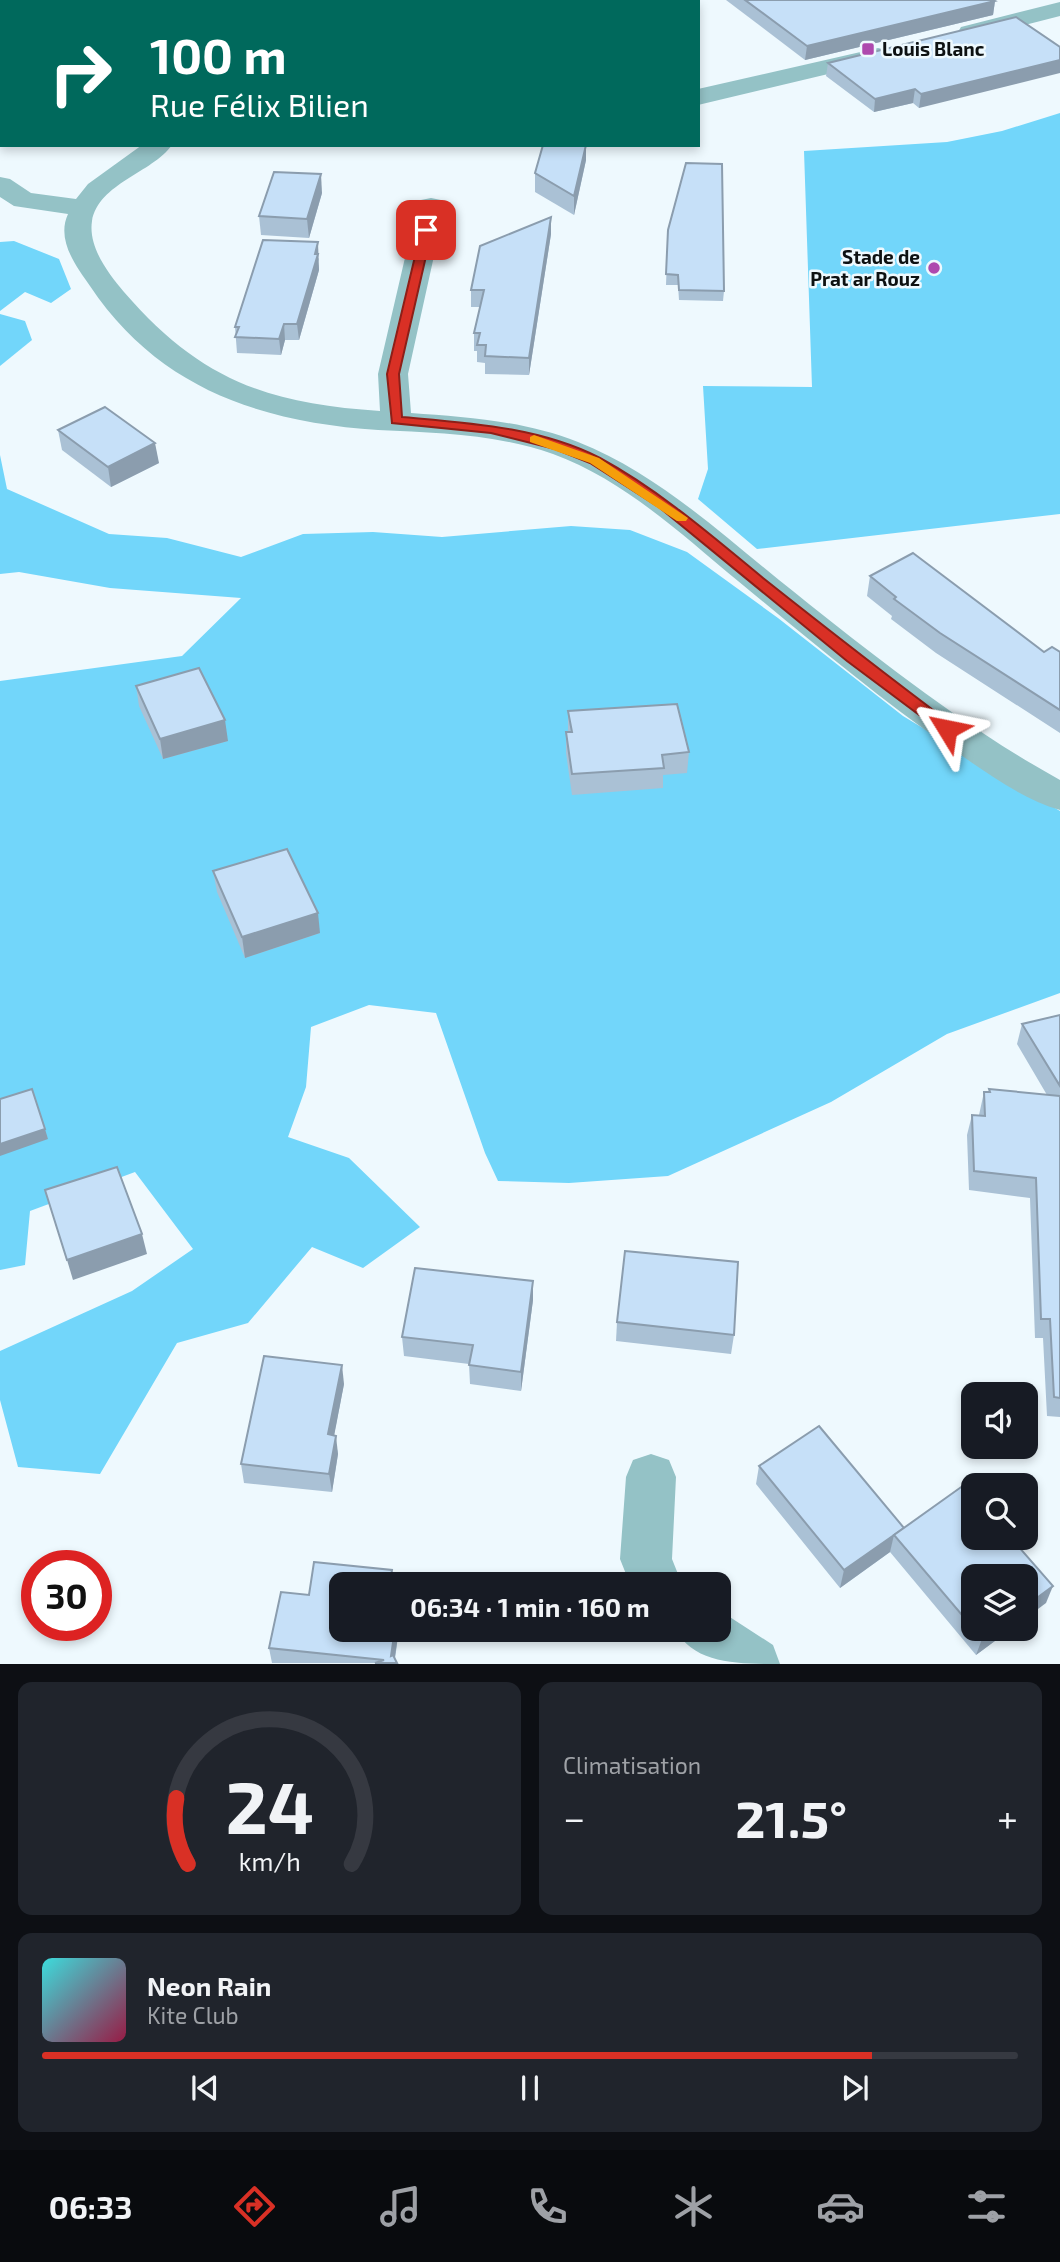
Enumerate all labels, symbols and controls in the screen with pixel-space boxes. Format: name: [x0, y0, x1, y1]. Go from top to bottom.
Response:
text: 100 m: [150, 25, 287, 84]
icon: right: [35, 28, 126, 119]
place label: Louis Blanc: [882, 37, 985, 60]
marker: Louis Blanc: [860, 41, 876, 57]
text: Rue Félix Bilien: [150, 85, 369, 123]
pin: [396, 200, 456, 260]
icon: arrive: [407, 211, 445, 249]
place label: Stade de Prat ar Rouz: [810, 245, 920, 290]
marker: Stade de Prat ar Rouz: [926, 260, 942, 276]
position arrow: [910, 692, 984, 766]
map controls: [961, 1382, 1038, 1641]
button: sound: [961, 1382, 1038, 1459]
button: search: [961, 1473, 1038, 1550]
speed limit sign: 30: [21, 1550, 112, 1641]
button: layers: [961, 1564, 1038, 1641]
text: 06:34 · 1 min · 160 m: [410, 1591, 650, 1622]
text: Climatisation: [563, 1751, 701, 1779]
text: 24: [225, 1762, 314, 1850]
text: 21.5°: [735, 1786, 847, 1848]
text: −: [563, 1794, 585, 1840]
text: +: [997, 1794, 1018, 1840]
text: km/h: [238, 1846, 301, 1876]
text: Neon Rain: [147, 1970, 271, 2001]
text: Kite Club: [147, 2001, 239, 2029]
icon: previous: [186, 2069, 224, 2107]
icon: pause: [511, 2069, 549, 2107]
icon: next: [836, 2069, 874, 2107]
icon: directions: [230, 2182, 279, 2231]
icon: music: [376, 2182, 425, 2231]
icon: phone: [523, 2182, 572, 2231]
icon: climate: [669, 2182, 718, 2231]
icon: car: [816, 2182, 865, 2231]
icon: filters: [962, 2182, 1011, 2231]
text: 06:33: [49, 2187, 132, 2225]

